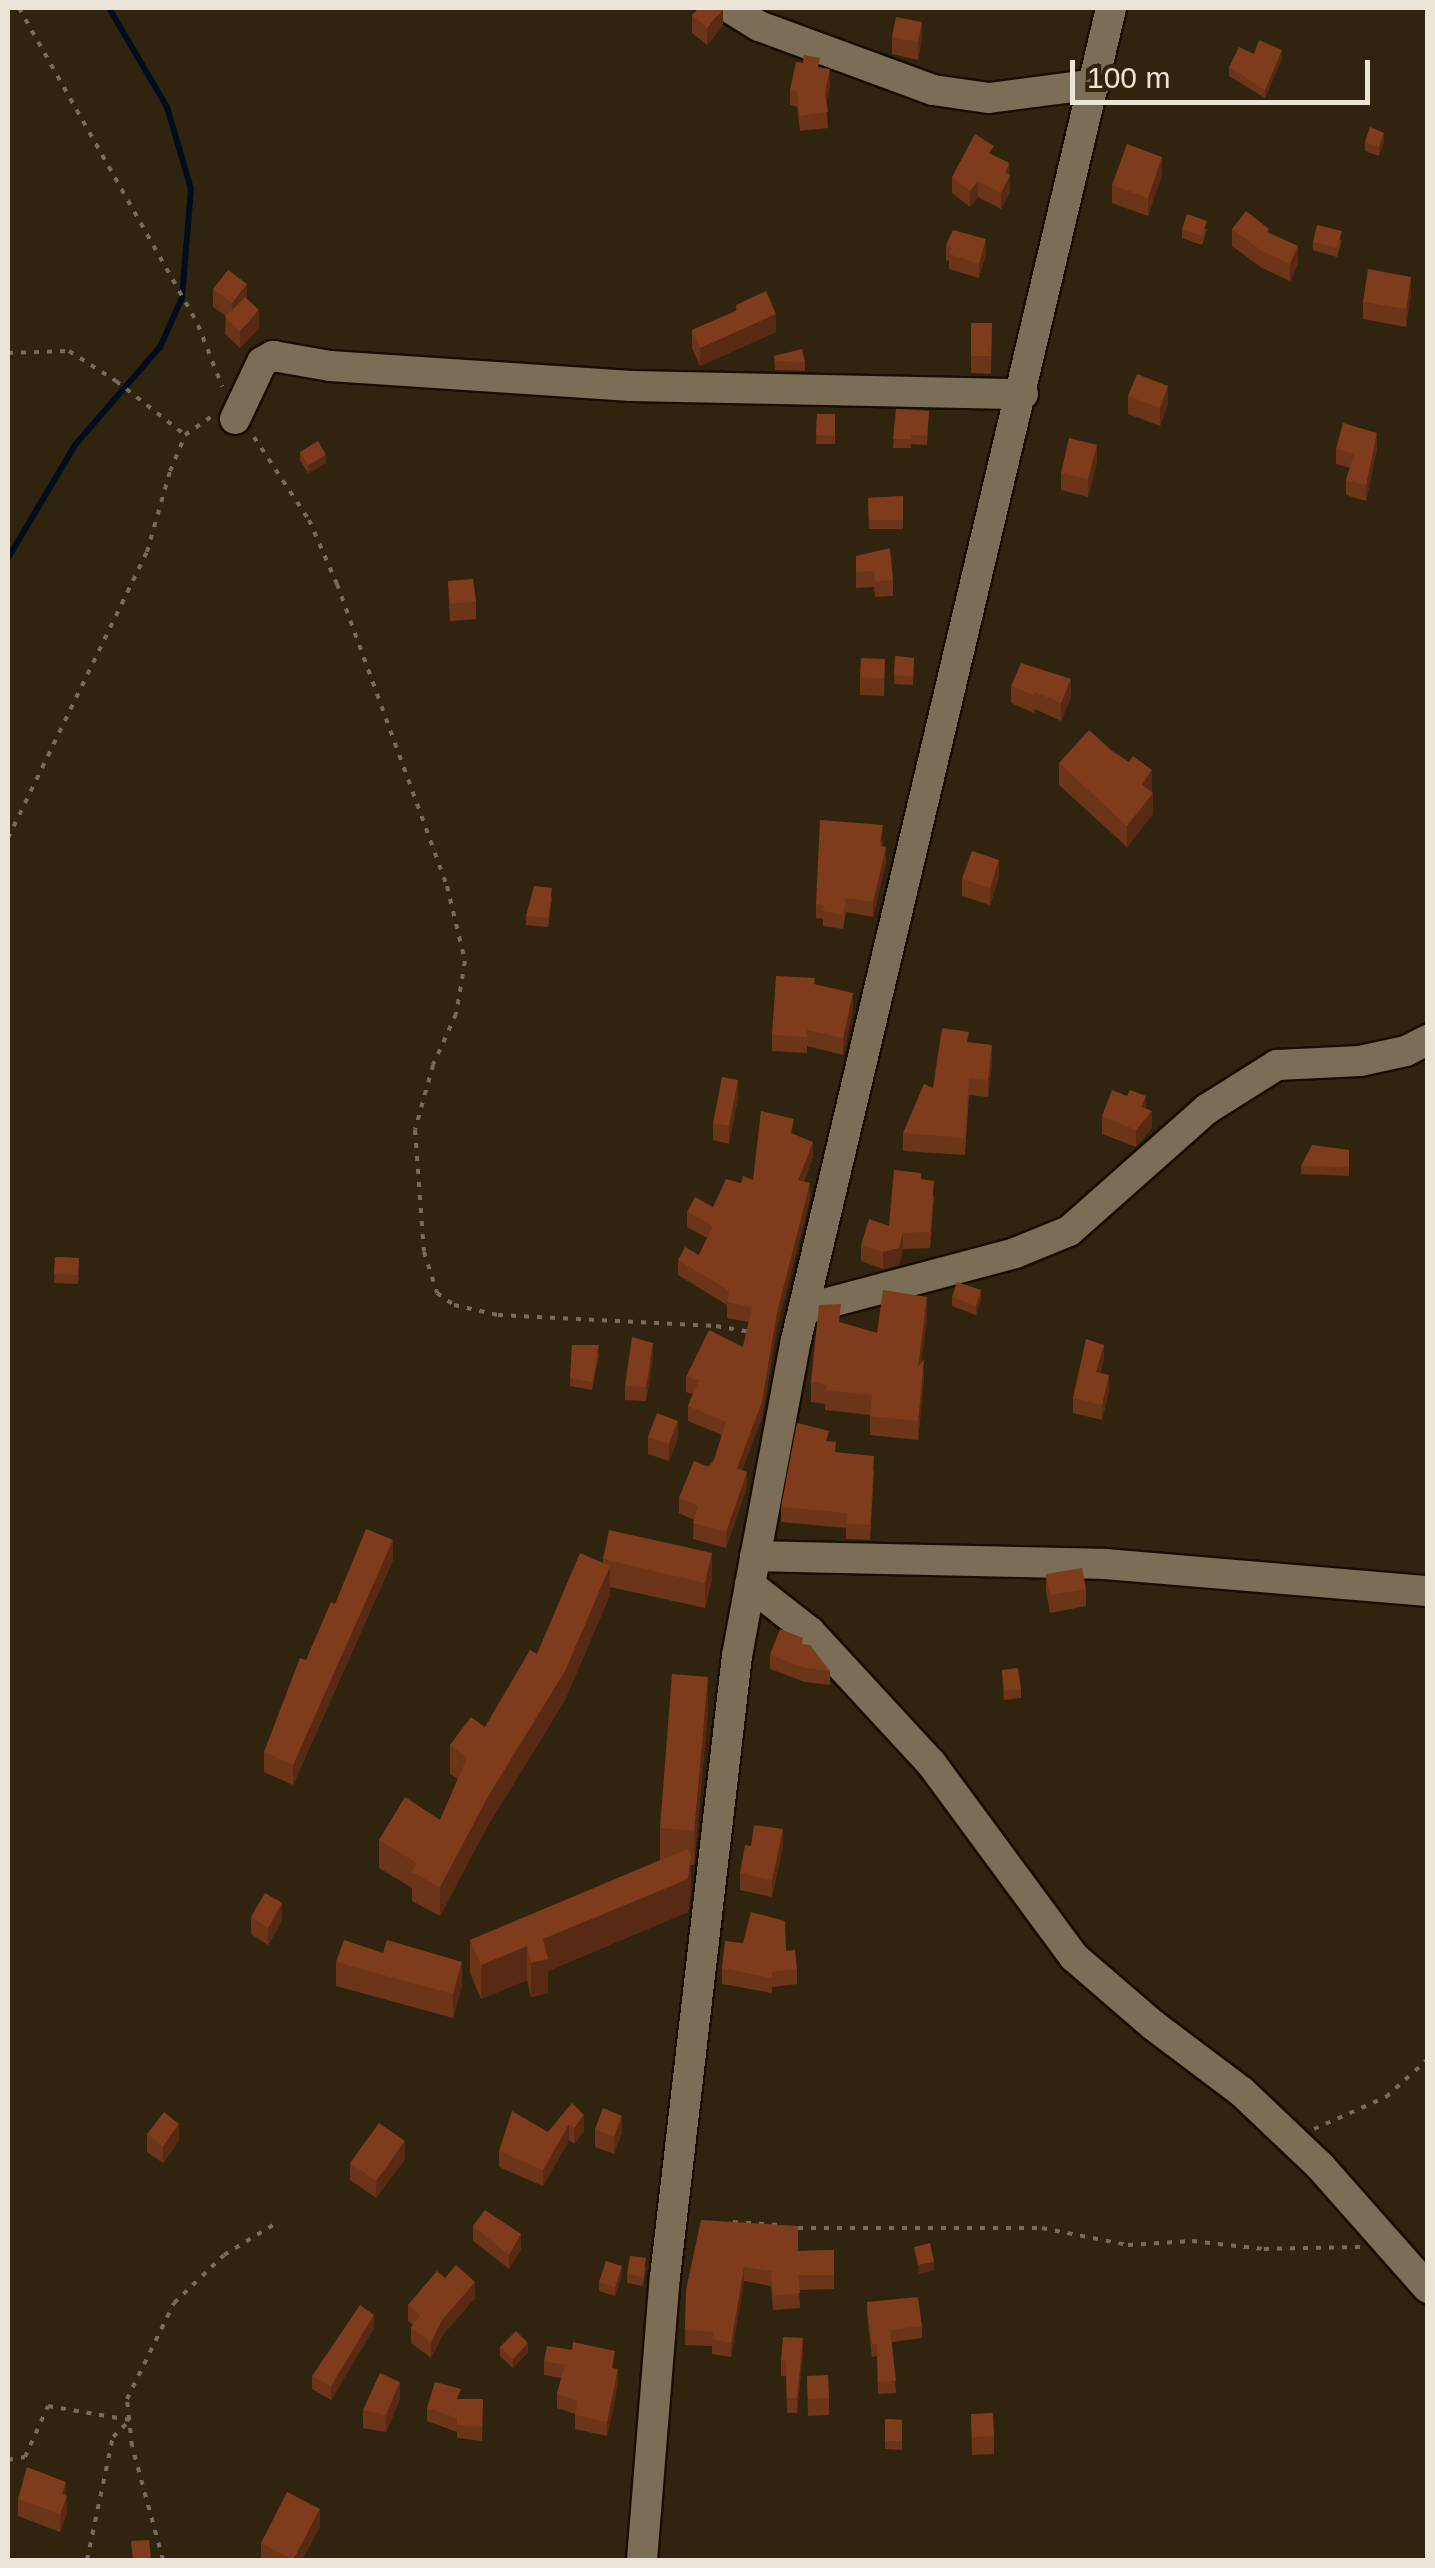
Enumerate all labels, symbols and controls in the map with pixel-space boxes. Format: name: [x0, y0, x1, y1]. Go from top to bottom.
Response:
scale bar: [1075, 40, 1375, 102]
text: 100 m: [1087, 61, 1170, 94]

